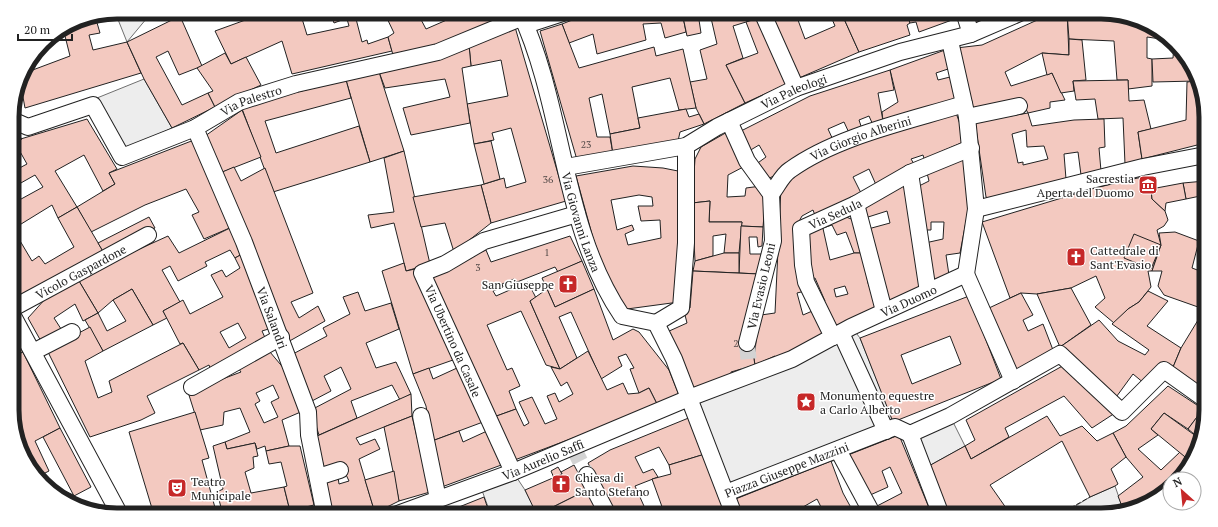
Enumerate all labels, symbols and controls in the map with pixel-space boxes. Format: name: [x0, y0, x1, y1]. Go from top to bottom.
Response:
scale bar: [18, 16, 72, 42]
text: 20 m: [24, 22, 51, 37]
street label: Via Paleologi: [758, 70, 829, 112]
street label: Via Palestro: [217, 81, 284, 119]
street label: Via Giorgio Alberini: [808, 112, 913, 163]
house number: 23: [581, 138, 591, 151]
street label: Via Giovanni Lanza: [559, 170, 604, 274]
place label: Sacrestia Aperta del Duomo: [1037, 171, 1134, 200]
house number: 36: [543, 173, 554, 186]
museum icon: Sacrestia Aperta del Duomo: [1137, 174, 1159, 196]
street label: Via Sedula: [806, 195, 864, 232]
street label: Vicolo Gaspardone: [33, 241, 129, 302]
street label: Via Evasio Leoni: [744, 241, 778, 331]
place label: Cattedrale di Sant'Evasio: [1090, 243, 1159, 272]
house number: 1: [544, 246, 550, 259]
church icon: Cattedrale di Sant'Evasio: [1065, 246, 1087, 268]
house number: 3: [475, 261, 481, 274]
church icon: San Giuseppe: [557, 273, 579, 295]
place label: San Giuseppe: [482, 277, 554, 292]
street label: Via Duomo: [878, 281, 939, 320]
street label: Via Ubertino da Casale: [422, 283, 484, 399]
street label: Via Salandri: [254, 285, 291, 351]
house number: 2: [733, 337, 739, 350]
place label: Monumento equestre a Carlo Alberto: [820, 388, 934, 417]
place icon: Monumento equestre a Carlo Alberto: [795, 391, 817, 413]
street label: Via Aurelio Saffi: [500, 436, 586, 483]
street label: Piazza Giuseppe Mazzini: [722, 438, 851, 500]
place label: Chiesa di Santo Stefano: [575, 470, 650, 499]
north arrow: [1162, 471, 1202, 511]
church icon: Chiesa di Santo Stefano: [550, 473, 572, 495]
place label: Teatro Municipale: [191, 474, 251, 503]
text: N: [1171, 474, 1185, 490]
theatre icon: Teatro Municipale: [166, 477, 188, 499]

